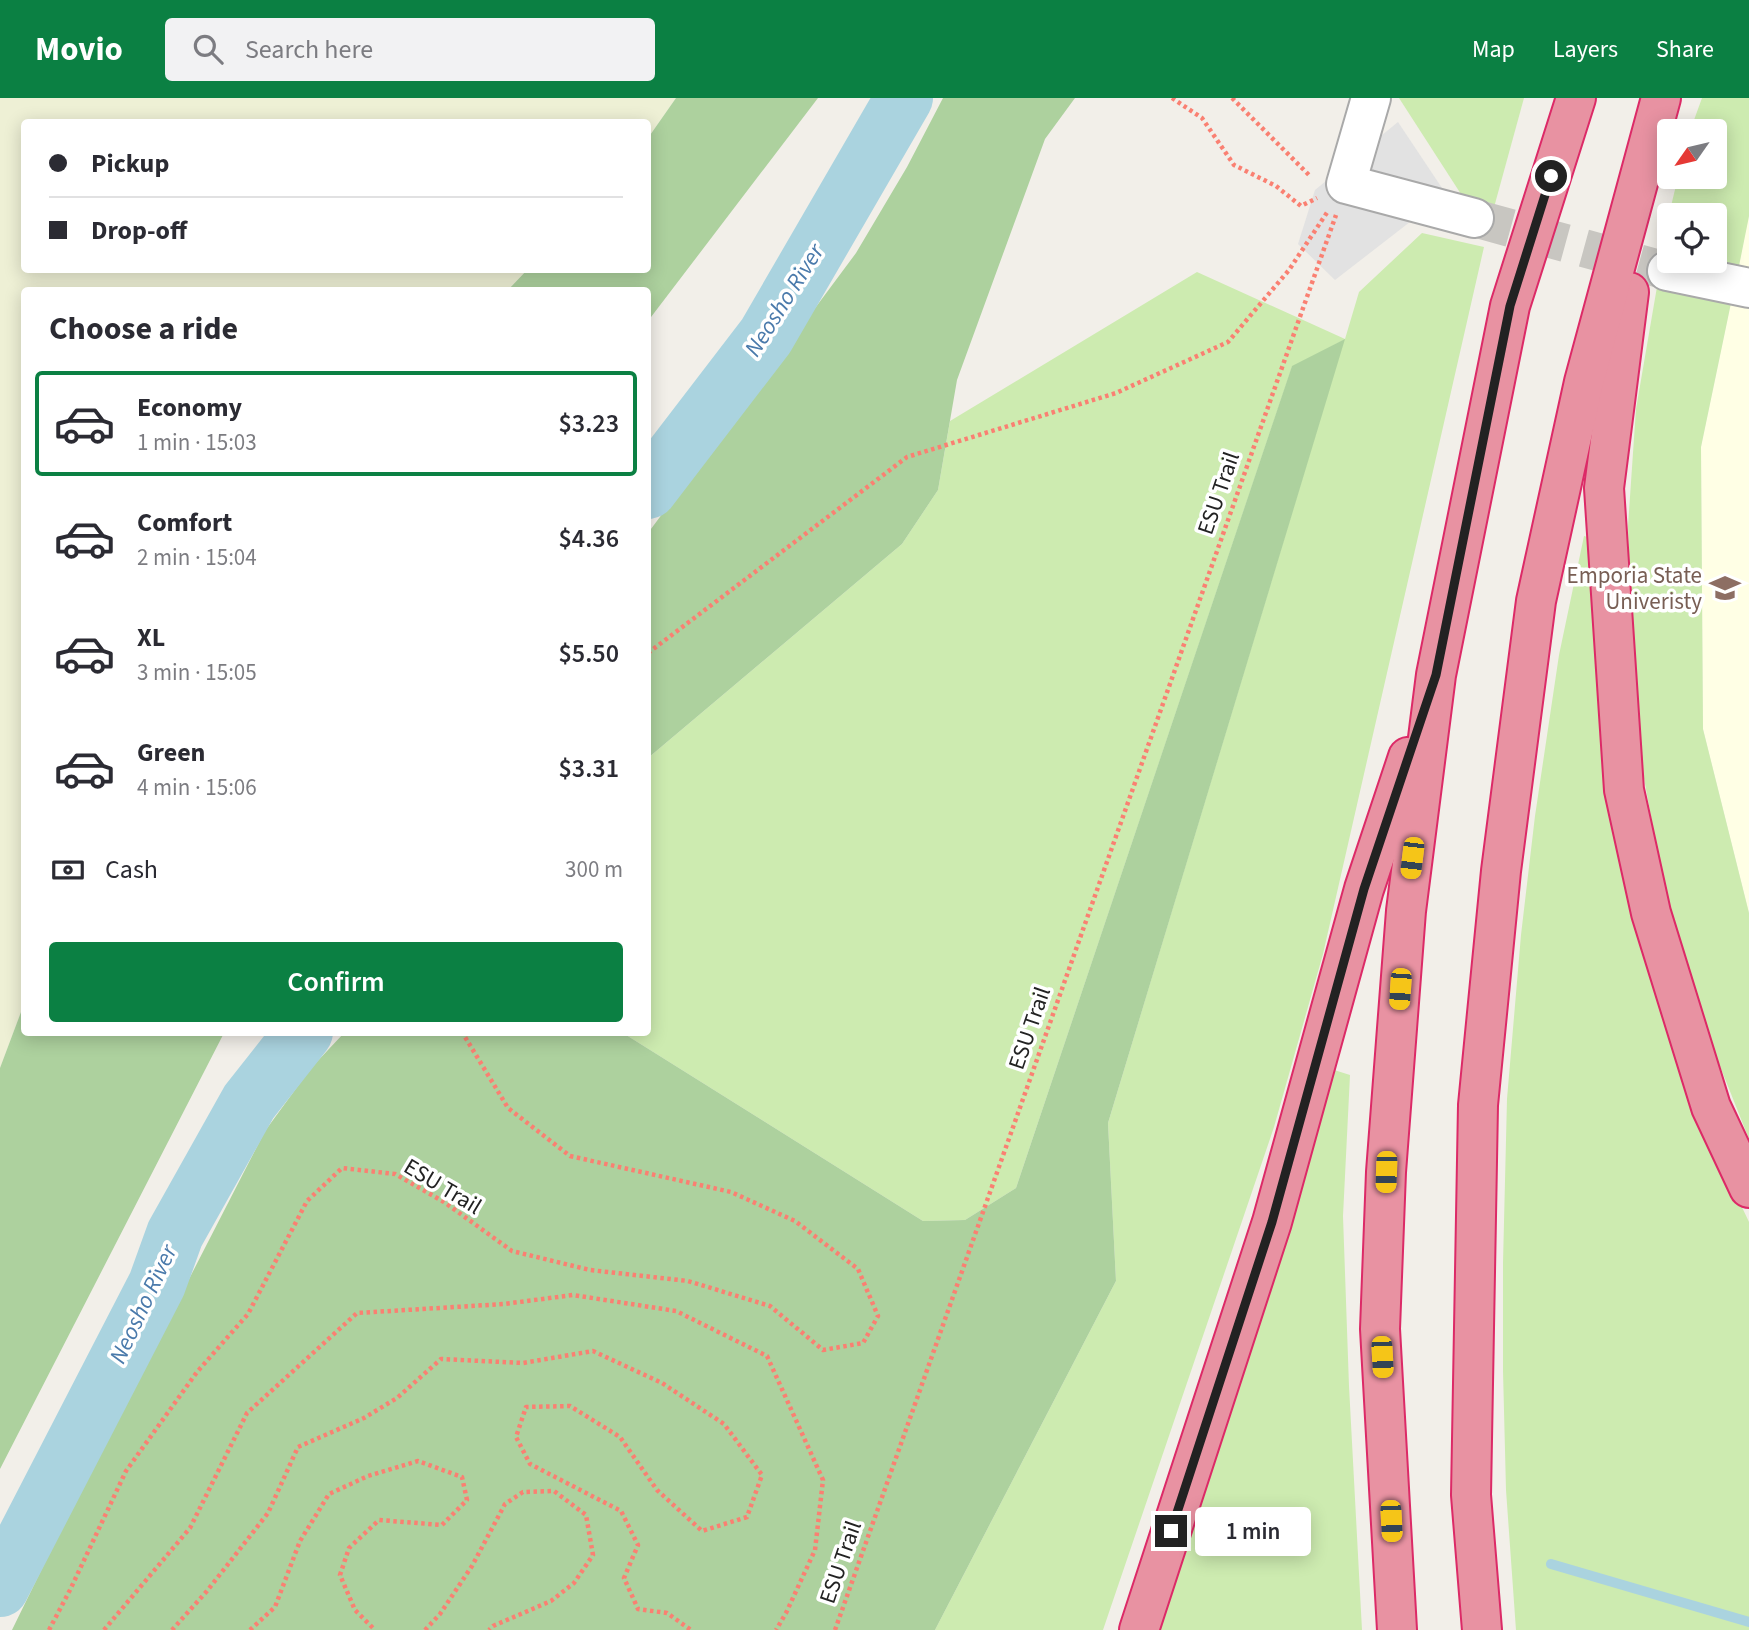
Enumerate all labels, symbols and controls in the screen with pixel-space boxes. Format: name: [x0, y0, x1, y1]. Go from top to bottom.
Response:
search box: [165, 18, 655, 81]
text: Movio: [35, 26, 123, 73]
icon: search: [189, 30, 227, 68]
text: Search here: [245, 31, 373, 68]
text: Map: [1472, 32, 1515, 67]
text: Layers: [1553, 32, 1618, 67]
text: Share: [1656, 32, 1714, 67]
north arrow: [1657, 119, 1727, 189]
map controls: [1657, 119, 1727, 273]
text: Pickup: [91, 145, 169, 182]
route start: [1535, 160, 1567, 192]
button: locate: [1657, 203, 1727, 273]
text: Drop-off: [91, 212, 187, 249]
water label: Neosho River: [736, 235, 834, 364]
text: Choose a ride: [49, 306, 238, 352]
text: Economy: [137, 389, 242, 426]
icon: car: [53, 392, 116, 455]
text: $3.23: [558, 405, 619, 442]
text: 1 min · 15:03: [137, 426, 257, 459]
street label: ESU Trail: [1189, 447, 1248, 539]
text: Comfort: [137, 504, 232, 541]
icon: car: [53, 507, 116, 570]
text: $4.36: [558, 520, 619, 557]
text: 2 min · 15:04: [137, 541, 257, 574]
place label: Emporia State Univeristy: [1567, 559, 1702, 618]
school or university icon: Emporia State Univeristy: [1708, 571, 1742, 605]
text: XL: [137, 619, 165, 656]
icon: car: [53, 622, 116, 685]
text: $5.50: [558, 635, 619, 672]
text: 3 min · 15:05: [137, 656, 257, 689]
text: Green: [137, 734, 205, 771]
icon: car: [53, 737, 116, 800]
text: $3.31: [558, 750, 619, 787]
text: 4 min · 15:06: [137, 771, 257, 804]
car: [1400, 836, 1425, 880]
icon: cash: [49, 851, 87, 889]
text: Cash: [105, 851, 158, 888]
text: 300 m: [565, 853, 623, 886]
button: Confirm: [49, 942, 623, 1022]
car: [1389, 967, 1412, 1011]
street label: ESU Trail: [1000, 982, 1059, 1074]
street label: ESU Trail: [398, 1150, 488, 1223]
car: [1375, 1151, 1398, 1193]
water label: Neosho River: [101, 1237, 187, 1369]
car: [1371, 1335, 1394, 1379]
car: [1380, 1499, 1403, 1543]
callout: 1 min: [1196, 1506, 1311, 1556]
route end: [1155, 1515, 1187, 1547]
text: 1 min: [1226, 1515, 1280, 1548]
street label: ESU Trail: [811, 1516, 870, 1608]

